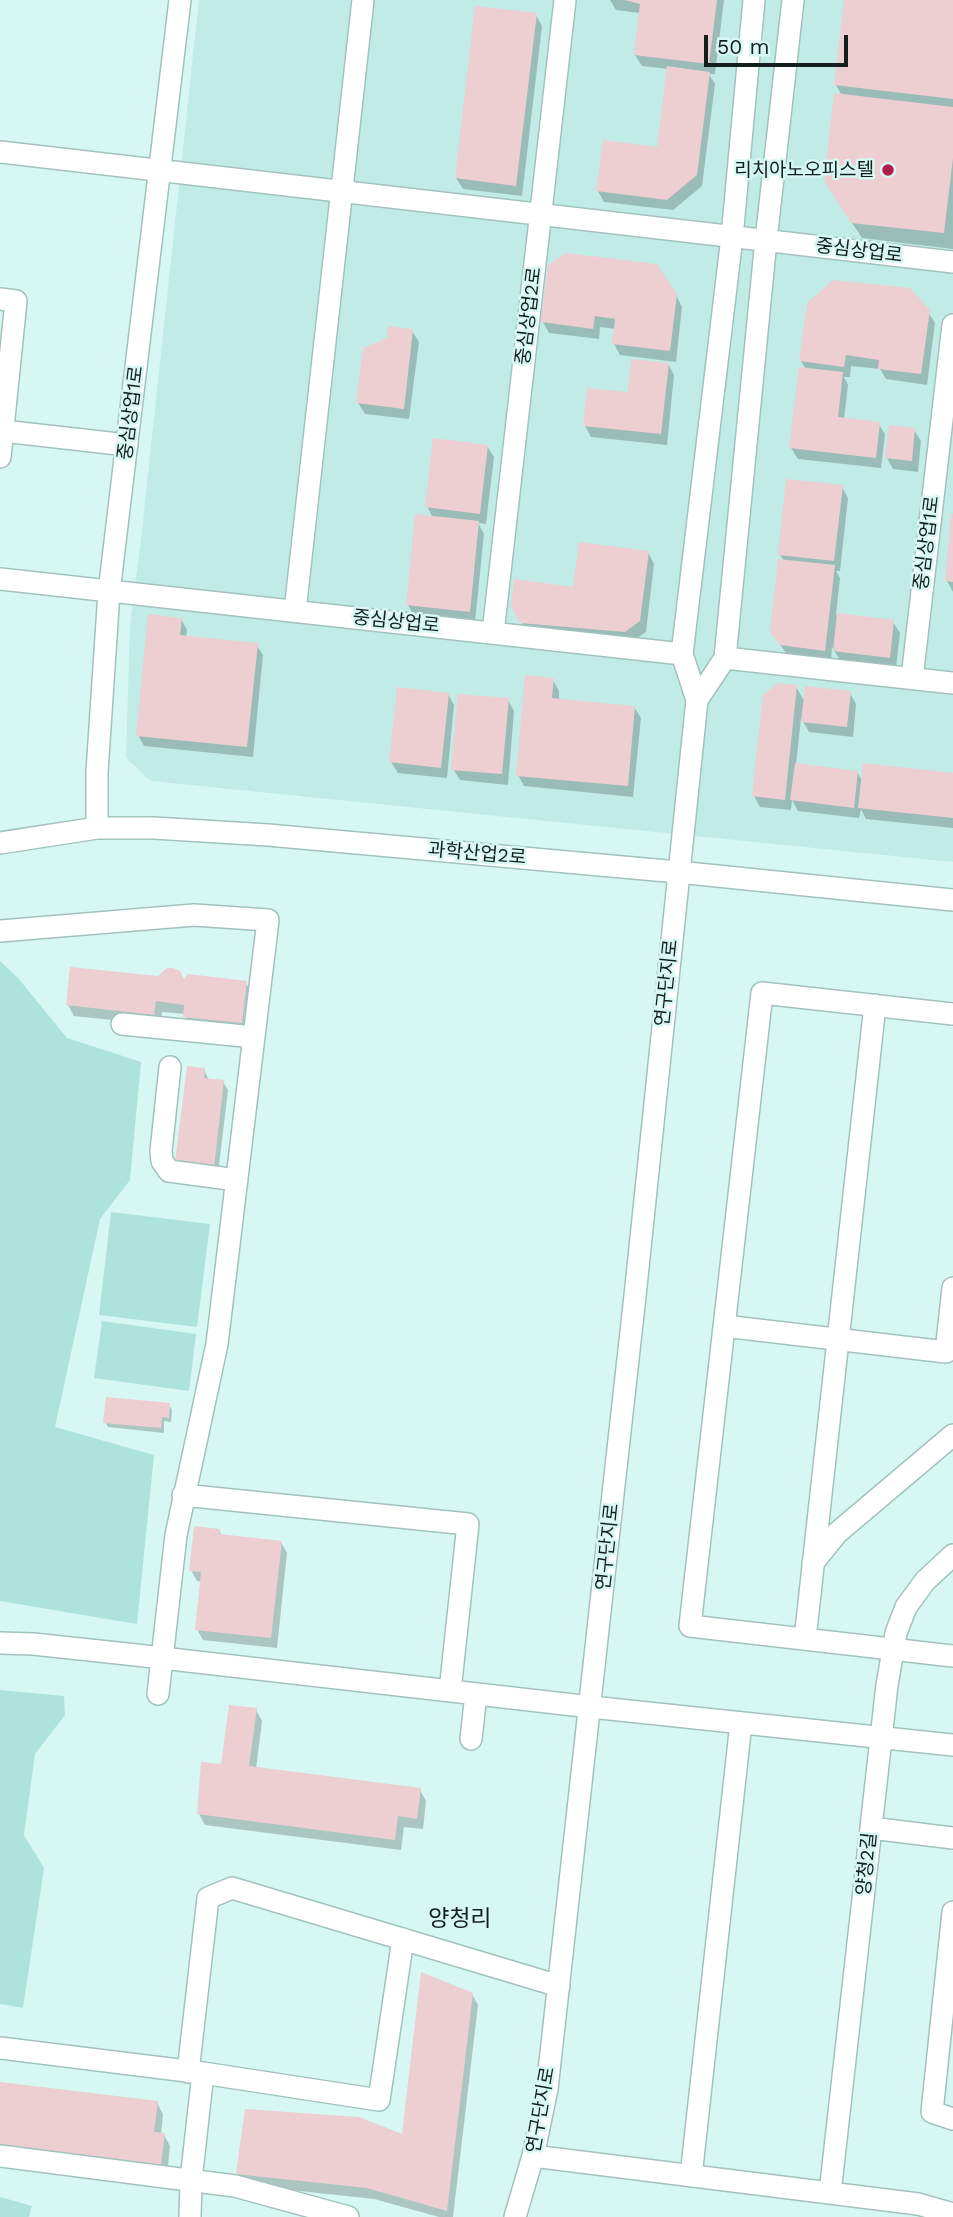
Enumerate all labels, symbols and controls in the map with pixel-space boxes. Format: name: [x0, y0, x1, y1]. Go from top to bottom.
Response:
scale bar: [708, 21, 852, 65]
text: 50 m: [717, 34, 769, 59]
place label: 리치아노오피스텔: [734, 159, 874, 181]
marker: 리치아노오피스텔: [880, 162, 896, 178]
street label: 중심상업로: [814, 234, 904, 268]
street label: 중심상업2로: [512, 266, 546, 366]
street label: 중심상업1로: [114, 365, 148, 461]
street label: 중심상업1로: [910, 495, 944, 591]
street label: 중심상업로: [351, 606, 441, 638]
street label: 과학산업2로: [427, 838, 527, 870]
street label: 연구단지로: [651, 938, 683, 1028]
street label: 연구단지로: [592, 1502, 624, 1592]
street label: 양청2길: [852, 1831, 882, 1897]
district label: 양청리: [428, 1905, 492, 1933]
street label: 연구단지로: [522, 2065, 560, 2155]

